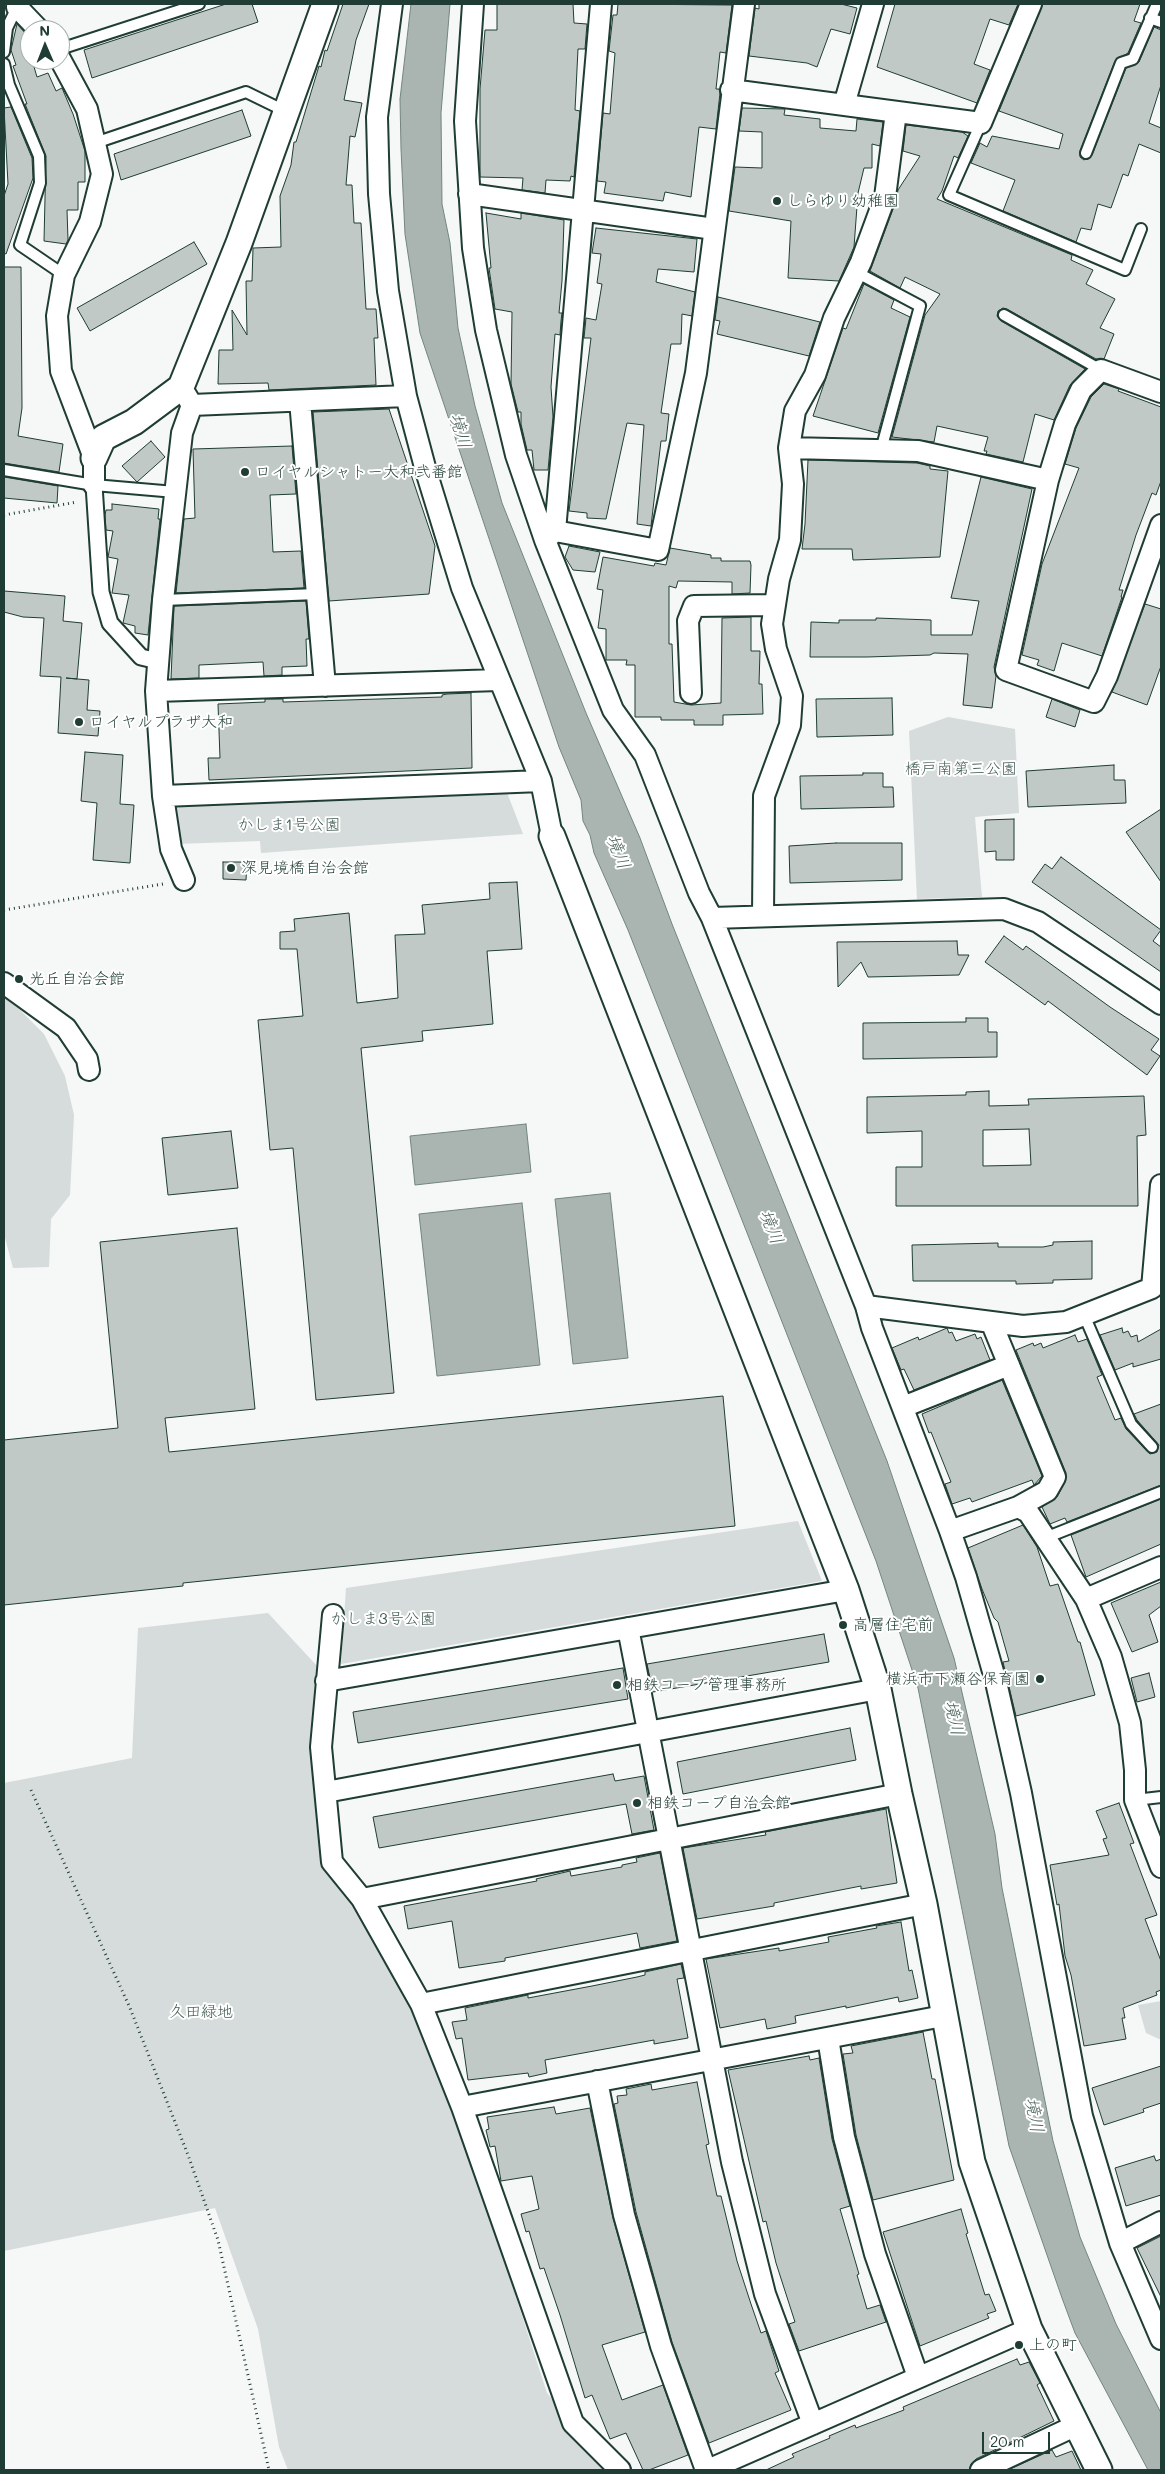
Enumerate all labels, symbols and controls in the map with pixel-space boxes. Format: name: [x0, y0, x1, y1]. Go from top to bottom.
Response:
north arrow: [20, 20, 70, 70]
text: N: [39, 21, 50, 40]
place label: しらゆり幼稚園: [787, 191, 899, 211]
marker: しらゆり幼稚園: [771, 195, 783, 207]
water label: 境川: [445, 411, 475, 451]
place label: ロイヤルシャトー大和弐番館: [255, 462, 463, 482]
marker: ロイヤルシャトー大和弐番館: [239, 466, 251, 478]
place label: ロイヤルプラザ大和: [89, 712, 233, 732]
marker: ロイヤルプラザ大和: [73, 716, 85, 728]
park label: 橋戸南第三公園: [905, 759, 1017, 779]
park label: かしま1号公園: [237, 815, 341, 835]
water label: 境川: [601, 831, 635, 873]
place label: 深見境橋自治会館: [241, 858, 369, 878]
marker: 深見境橋自治会館: [225, 862, 237, 874]
place label: 光丘自治会館: [29, 969, 125, 989]
marker: 光丘自治会館: [13, 973, 25, 985]
water label: 境川: [754, 1206, 788, 1248]
park label: かしま3号公園: [330, 1609, 436, 1629]
place label: 高層住宅前: [853, 1615, 933, 1635]
marker: 高層住宅前: [837, 1619, 849, 1631]
place label: 横浜市下瀬谷保育園: [886, 1669, 1030, 1689]
marker: 横浜市下瀬谷保育園: [1034, 1673, 1046, 1685]
place label: 相鉄コープ管理事務所: [627, 1675, 787, 1695]
marker: 相鉄コープ管理事務所: [611, 1679, 623, 1691]
water label: 境川: [939, 1698, 969, 1738]
place label: 相鉄コープ自治会館: [647, 1793, 791, 1813]
marker: 相鉄コープ自治会館: [631, 1797, 643, 1809]
park label: 久田緑地: [169, 2002, 233, 2022]
water label: 境川: [1020, 2095, 1048, 2135]
place label: 上の町: [1029, 2335, 1077, 2355]
marker: 上の町: [1013, 2339, 1025, 2351]
scale bar: [985, 2422, 1052, 2454]
text: 20 m: [990, 2431, 1024, 2451]

